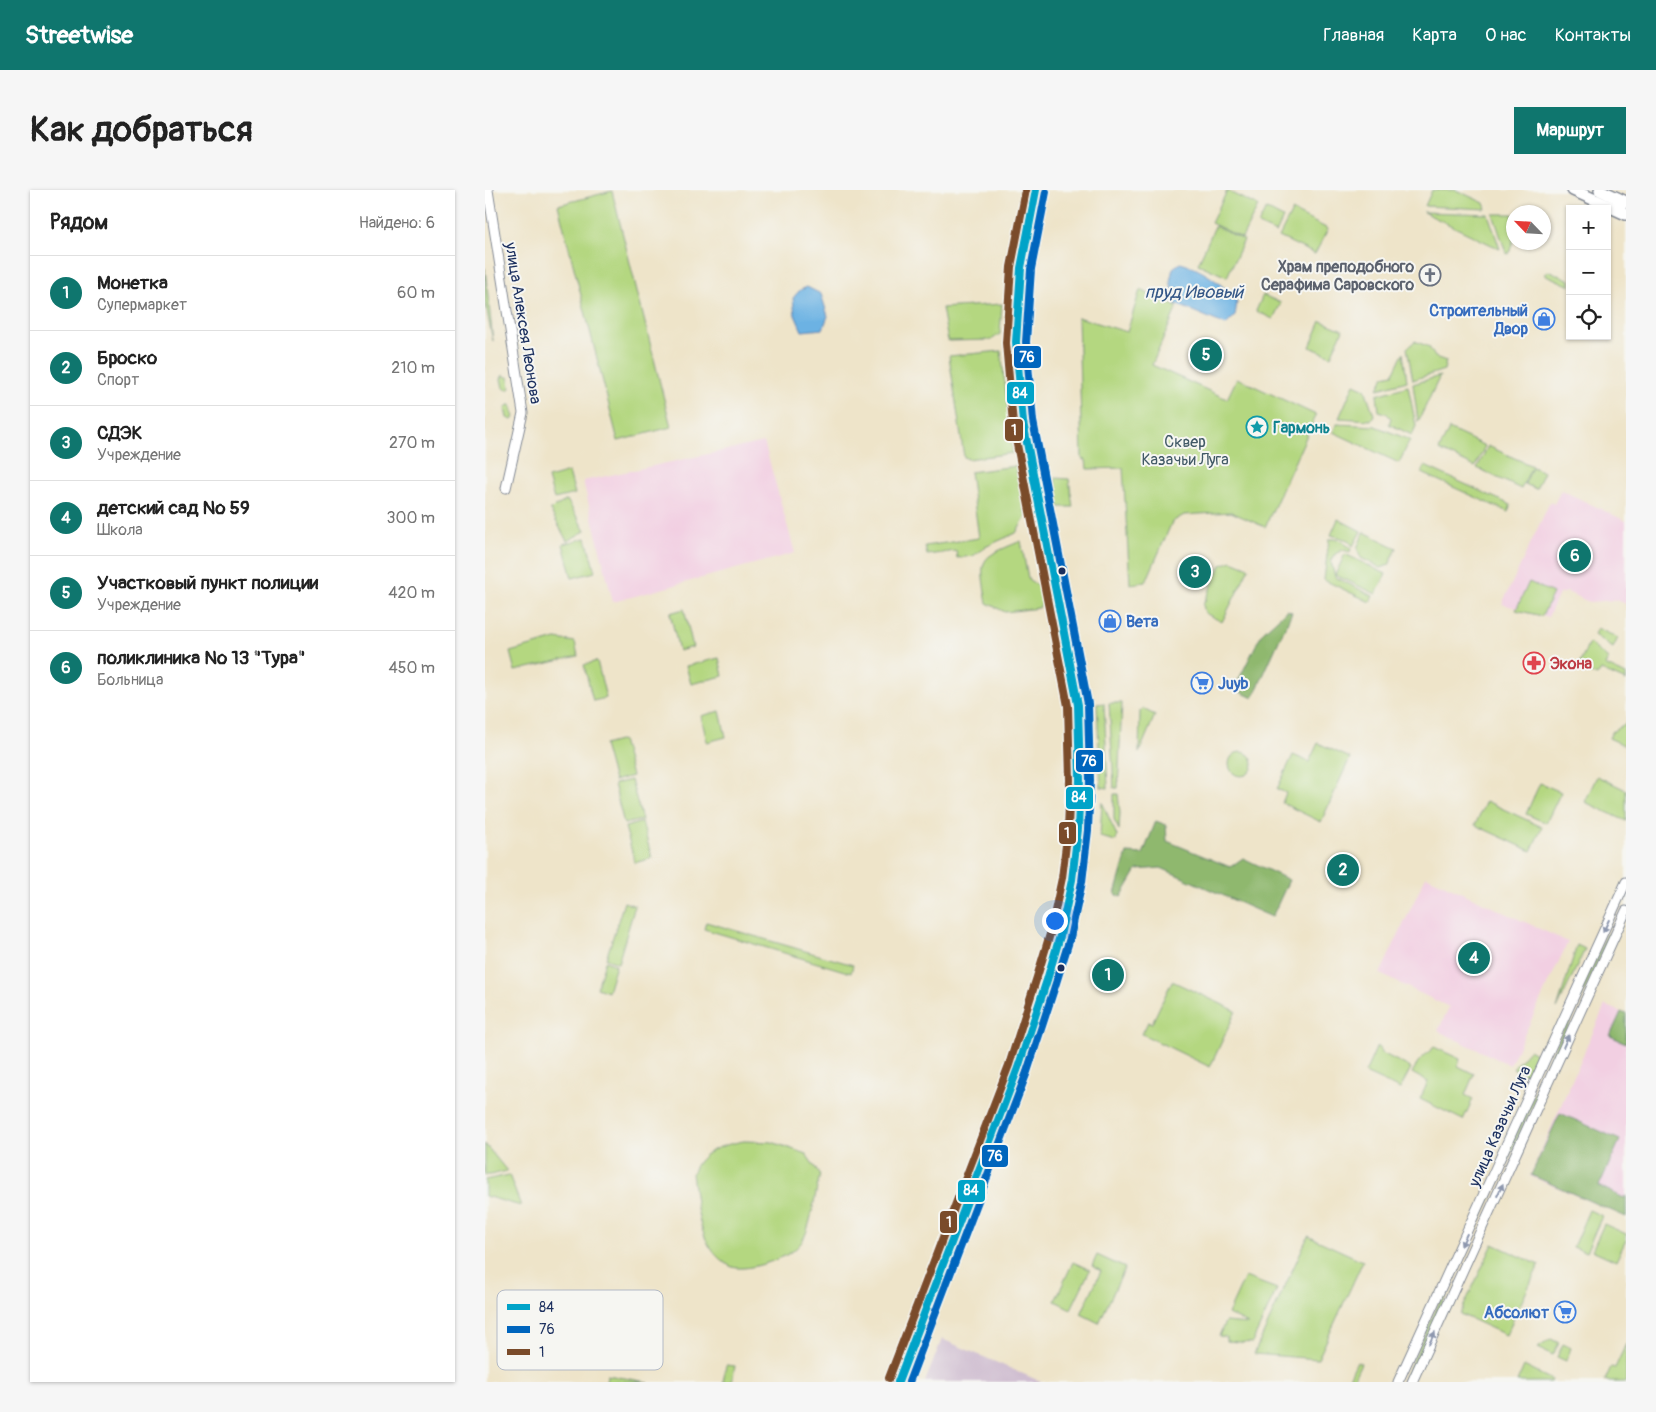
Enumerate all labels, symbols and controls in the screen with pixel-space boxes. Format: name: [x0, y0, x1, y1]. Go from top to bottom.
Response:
text: Streetwise: [25, 21, 133, 50]
text: Главная: [1323, 24, 1384, 47]
text: Карта: [1412, 24, 1457, 47]
text: О нас: [1485, 24, 1527, 47]
text: Контакты: [1555, 24, 1631, 47]
button: Маршрут: [1514, 107, 1626, 154]
text: Как добраться: [30, 108, 253, 152]
north arrow: [1506, 205, 1551, 250]
map controls: [1566, 205, 1611, 340]
button: +: [1566, 205, 1611, 250]
text: Рядом: [50, 209, 108, 236]
text: Найдено: 6: [359, 213, 435, 233]
street label: улица Алексея Леонова: [500, 240, 546, 405]
button: −: [1566, 250, 1611, 295]
place label: Храм преподобного Серафима Саровского: [1261, 257, 1414, 295]
church icon: Храм преподобного Серафима Саровского: [1418, 263, 1442, 287]
text: Монетка: [97, 271, 168, 295]
water label: пруд Ивовый: [1145, 281, 1245, 304]
text: 1: [63, 283, 69, 303]
text: 60 m: [397, 283, 435, 303]
text: Супермаркет: [97, 295, 187, 315]
button: locate: [1566, 295, 1611, 340]
place label: Строительный Двор: [1429, 301, 1528, 339]
shop icon: Строительный Двор: [1532, 307, 1556, 331]
pin: 5: [1190, 336, 1222, 374]
line badge: 76: [1013, 345, 1042, 369]
text: Броско: [97, 346, 157, 370]
text: 76: [1019, 349, 1035, 366]
text: 2: [62, 358, 70, 378]
text: 210 m: [391, 358, 435, 378]
text: Спорт: [97, 370, 139, 390]
line badge: 84: [1006, 381, 1035, 405]
text: 84: [1012, 385, 1028, 402]
place icon: Гармонь: [1245, 415, 1269, 439]
line badge: 1: [1004, 418, 1024, 442]
place label: Гармонь: [1273, 418, 1330, 438]
text: СДЭК: [97, 421, 142, 445]
text: 1: [1011, 422, 1017, 439]
park label: Сквер Казачьи Луга: [1141, 432, 1229, 470]
text: 3: [62, 433, 70, 453]
text: 270 m: [389, 433, 435, 453]
text: Учреждение: [97, 445, 181, 465]
text: детский сад № 59: [97, 496, 250, 520]
text: 4: [61, 508, 71, 528]
text: 300 m: [387, 508, 435, 528]
text: Школа: [97, 520, 143, 540]
pin: 6: [1559, 537, 1591, 575]
pin: 3: [1179, 553, 1211, 591]
unlabelled marker: [1057, 566, 1067, 576]
text: Участковый пункт полиции: [97, 571, 318, 595]
text: 5: [62, 583, 70, 603]
text: 420 m: [388, 583, 435, 603]
text: Учреждение: [97, 595, 181, 615]
shop icon: Вета: [1098, 609, 1122, 633]
place label: Вета: [1126, 612, 1159, 632]
text: поликлиника № 13 "Тура": [97, 646, 306, 670]
pharmacy icon: Экона: [1522, 651, 1546, 675]
place label: Экона: [1550, 654, 1592, 674]
text: 6: [61, 658, 71, 678]
text: 450 m: [388, 658, 435, 678]
text: Больница: [97, 670, 164, 690]
supermarket icon: Juyb: [1190, 671, 1214, 695]
place label: Juyb: [1218, 674, 1249, 694]
line badge: 76: [1075, 749, 1104, 773]
text: 76: [1081, 753, 1097, 770]
line badge: 84: [1065, 786, 1094, 810]
text: 84: [1071, 789, 1087, 806]
line badge: 1: [1058, 821, 1077, 845]
text: 1: [1064, 825, 1070, 842]
pin: 2: [1327, 851, 1359, 889]
your location: [1042, 908, 1068, 934]
one-way arrow: [1601, 919, 1609, 933]
pin: 4: [1458, 939, 1490, 977]
pin: 1: [1092, 956, 1124, 994]
unlabelled marker: [1056, 963, 1066, 973]
one-way arrow: [1562, 1034, 1570, 1048]
street label: улица Казачьи Луга: [1464, 1063, 1536, 1191]
line badge: 76: [981, 1144, 1009, 1168]
text: 76: [987, 1148, 1003, 1165]
line badge: 84: [957, 1179, 986, 1203]
text: 84: [963, 1182, 979, 1199]
one-way arrow: [1496, 1183, 1504, 1197]
line badge: 1: [939, 1210, 958, 1234]
text: 1: [946, 1214, 952, 1231]
one-way arrow: [1460, 1233, 1468, 1247]
legend: [497, 1290, 663, 1370]
text: 84: [539, 1299, 554, 1316]
supermarket icon: Абсолют: [1553, 1300, 1577, 1324]
place label: Абсолют: [1484, 1303, 1550, 1323]
text: 76: [539, 1321, 555, 1338]
one-way arrow: [1429, 1331, 1437, 1345]
text: 1: [539, 1344, 544, 1361]

